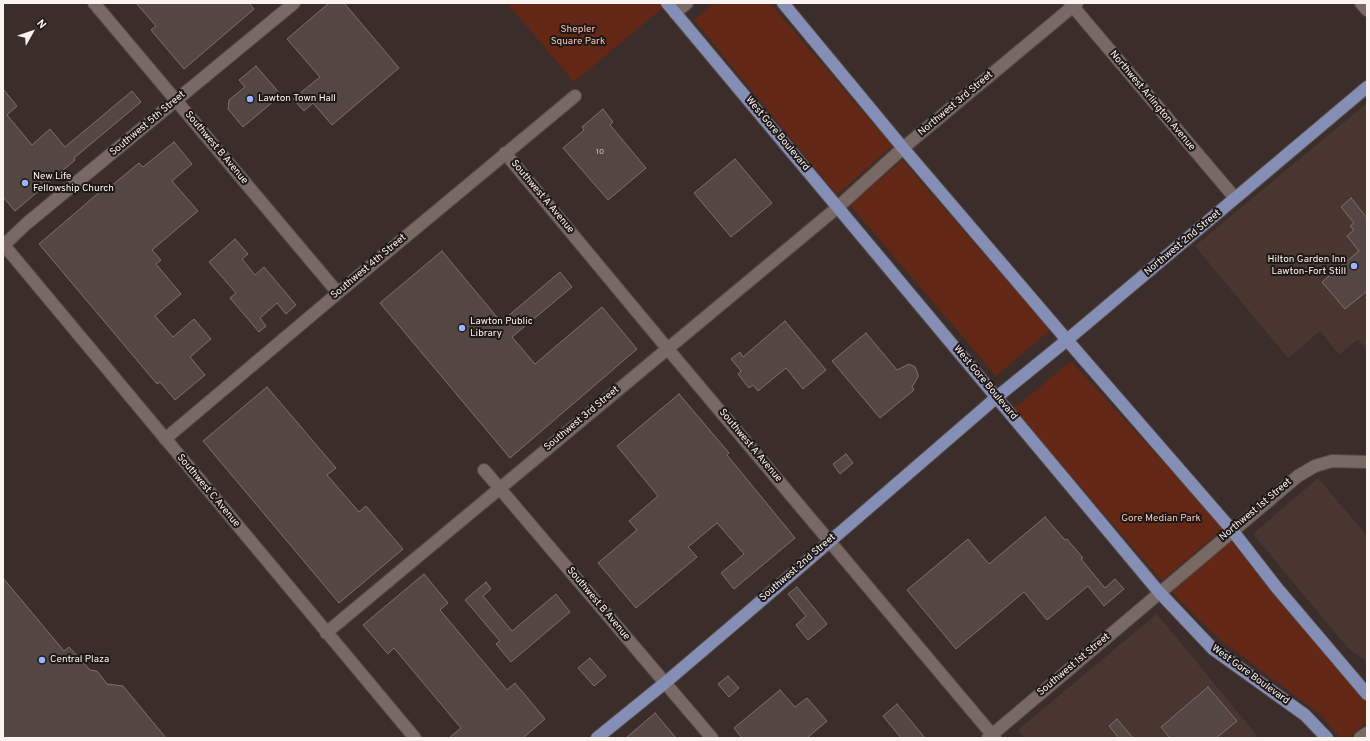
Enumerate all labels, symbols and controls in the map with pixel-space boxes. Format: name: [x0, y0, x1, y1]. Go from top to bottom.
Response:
north arrow: [12, 12, 52, 52]
text: N: [33, 17, 49, 32]
park label: Shepler Square Park: [551, 24, 605, 48]
street label: Northwest Arlington Avenue: [1107, 49, 1197, 153]
street label: Northwest 3rd Street: [916, 69, 996, 139]
street label: Southwest 5th Street: [108, 89, 188, 159]
place label: Lawton Town Hall: [258, 93, 336, 105]
marker: Lawton Town Hall: [245, 94, 255, 104]
street label: West Gore Boulevard: [742, 94, 812, 174]
street label: Southwest B Avenue: [182, 109, 250, 187]
house number: 10: [596, 147, 604, 157]
street label: Southwest A Avenue: [508, 158, 576, 236]
place label: New Life Fellowship Church: [33, 171, 114, 194]
marker: New Life Fellowship Church: [20, 178, 30, 188]
street label: Northwest 2nd Street: [1142, 207, 1224, 279]
street label: Southwest 4th Street: [329, 232, 409, 302]
place label: Hilton Garden Inn Lawton-Fort Still: [1267, 254, 1346, 278]
marker: Hilton Garden Inn Lawton-Fort Still: [1349, 261, 1359, 271]
place label: Lawton Public Library: [470, 316, 533, 340]
marker: Lawton Public Library: [457, 323, 467, 333]
street label: West Gore Boulevard: [950, 343, 1020, 423]
street label: Southwest 3rd Street: [542, 384, 622, 454]
street label: Southwest A Avenue: [716, 407, 784, 485]
street label: Southwest C Avenue: [174, 452, 242, 530]
street label: Northwest 1st Street: [1217, 476, 1295, 544]
park label: Gore Median Park: [1121, 513, 1201, 525]
street label: Southwest 2nd Street: [758, 532, 838, 604]
street label: Southwest B Avenue: [564, 565, 632, 643]
street label: Southwest 1st Street: [1035, 631, 1113, 699]
street label: West Gore Boulevard: [1209, 643, 1291, 707]
place label: Central Plaza: [50, 654, 109, 666]
marker: Central Plaza: [37, 655, 47, 665]

